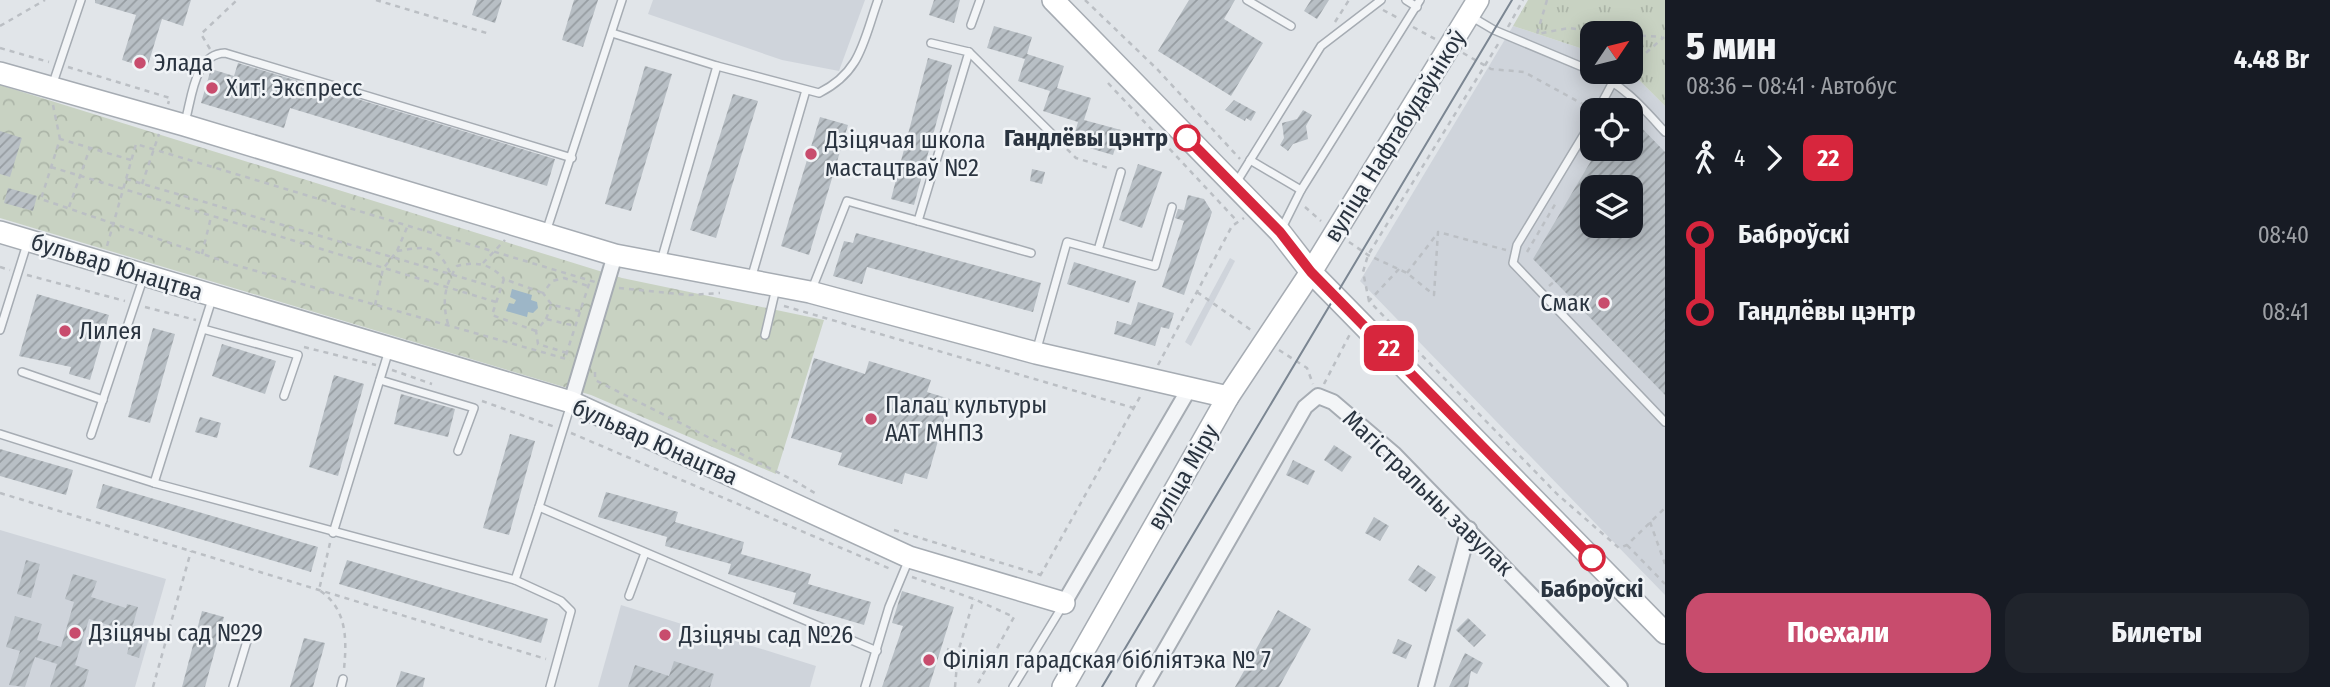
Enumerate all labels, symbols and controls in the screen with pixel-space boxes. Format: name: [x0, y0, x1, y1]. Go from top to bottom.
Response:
north arrow: [1580, 21, 1643, 84]
map controls: [1580, 21, 1643, 238]
text: 5 мин: [1686, 23, 1776, 69]
street label: вуліца Нафтабудаўнікоў: [1318, 25, 1472, 247]
text: 4.48 Br: [2234, 44, 2309, 75]
place label: Элада: [154, 49, 213, 77]
marker: Элада: [132, 55, 148, 71]
text: 08:36 – 08:41 · Автобус: [1686, 72, 1897, 100]
place label: Хит! Экспресс: [226, 74, 362, 102]
marker: Хит! Экспресс: [204, 80, 220, 96]
button: locate: [1580, 98, 1643, 161]
place label: Гандлёвы цэнтр: [1004, 124, 1168, 152]
marker: Гандлёвы цэнтр: [1174, 125, 1200, 151]
place label: Дзіцячая школа мастацтваў №2: [824, 126, 986, 182]
icon: walk: [1686, 139, 1724, 177]
icon: forward: [1755, 139, 1793, 177]
text: 4: [1734, 144, 1745, 172]
text: 22: [1817, 144, 1839, 172]
marker: Дзіцячая школа мастацтваў №2: [803, 146, 819, 162]
button: layers: [1580, 175, 1643, 238]
text: Баброўскі: [1738, 219, 1850, 250]
text: 08:40: [2258, 221, 2309, 249]
street label: бульвар Юнацтва: [28, 228, 206, 306]
place label: Смак: [1540, 289, 1591, 317]
marker: Смак: [1596, 295, 1612, 311]
text: Гандлёвы цэнтр: [1738, 296, 1916, 327]
text: 08:41: [2262, 298, 2309, 326]
place label: Лилея: [79, 317, 142, 345]
marker: Лилея: [57, 323, 73, 339]
line badge: 22: [1358, 325, 1420, 371]
text: 22: [1378, 334, 1400, 362]
place label: Палац культуры ААТ МНПЗ: [885, 391, 1047, 447]
street label: бульвар Юнацтва: [568, 393, 742, 491]
street label: Магістральны завулак: [1337, 404, 1520, 582]
marker: Палац культуры ААТ МНПЗ: [863, 411, 879, 427]
street label: вуліца Міру: [1142, 419, 1225, 535]
marker: Баброўскі: [1579, 545, 1605, 571]
place label: Баброўскі: [1540, 575, 1644, 603]
button: Поехали: [1686, 593, 1991, 673]
button: Билеты: [2005, 593, 2309, 673]
place label: Дзіцячы сад №29: [88, 619, 263, 647]
place label: Дзіцячы сад №26: [678, 621, 853, 649]
marker: Дзіцячы сад №29: [67, 625, 83, 641]
marker: Дзіцячы сад №26: [657, 627, 673, 643]
place label: Філіял гарадская бібліятэка № 7: [943, 646, 1271, 674]
marker: Філіял гарадская бібліятэка № 7: [921, 652, 937, 668]

